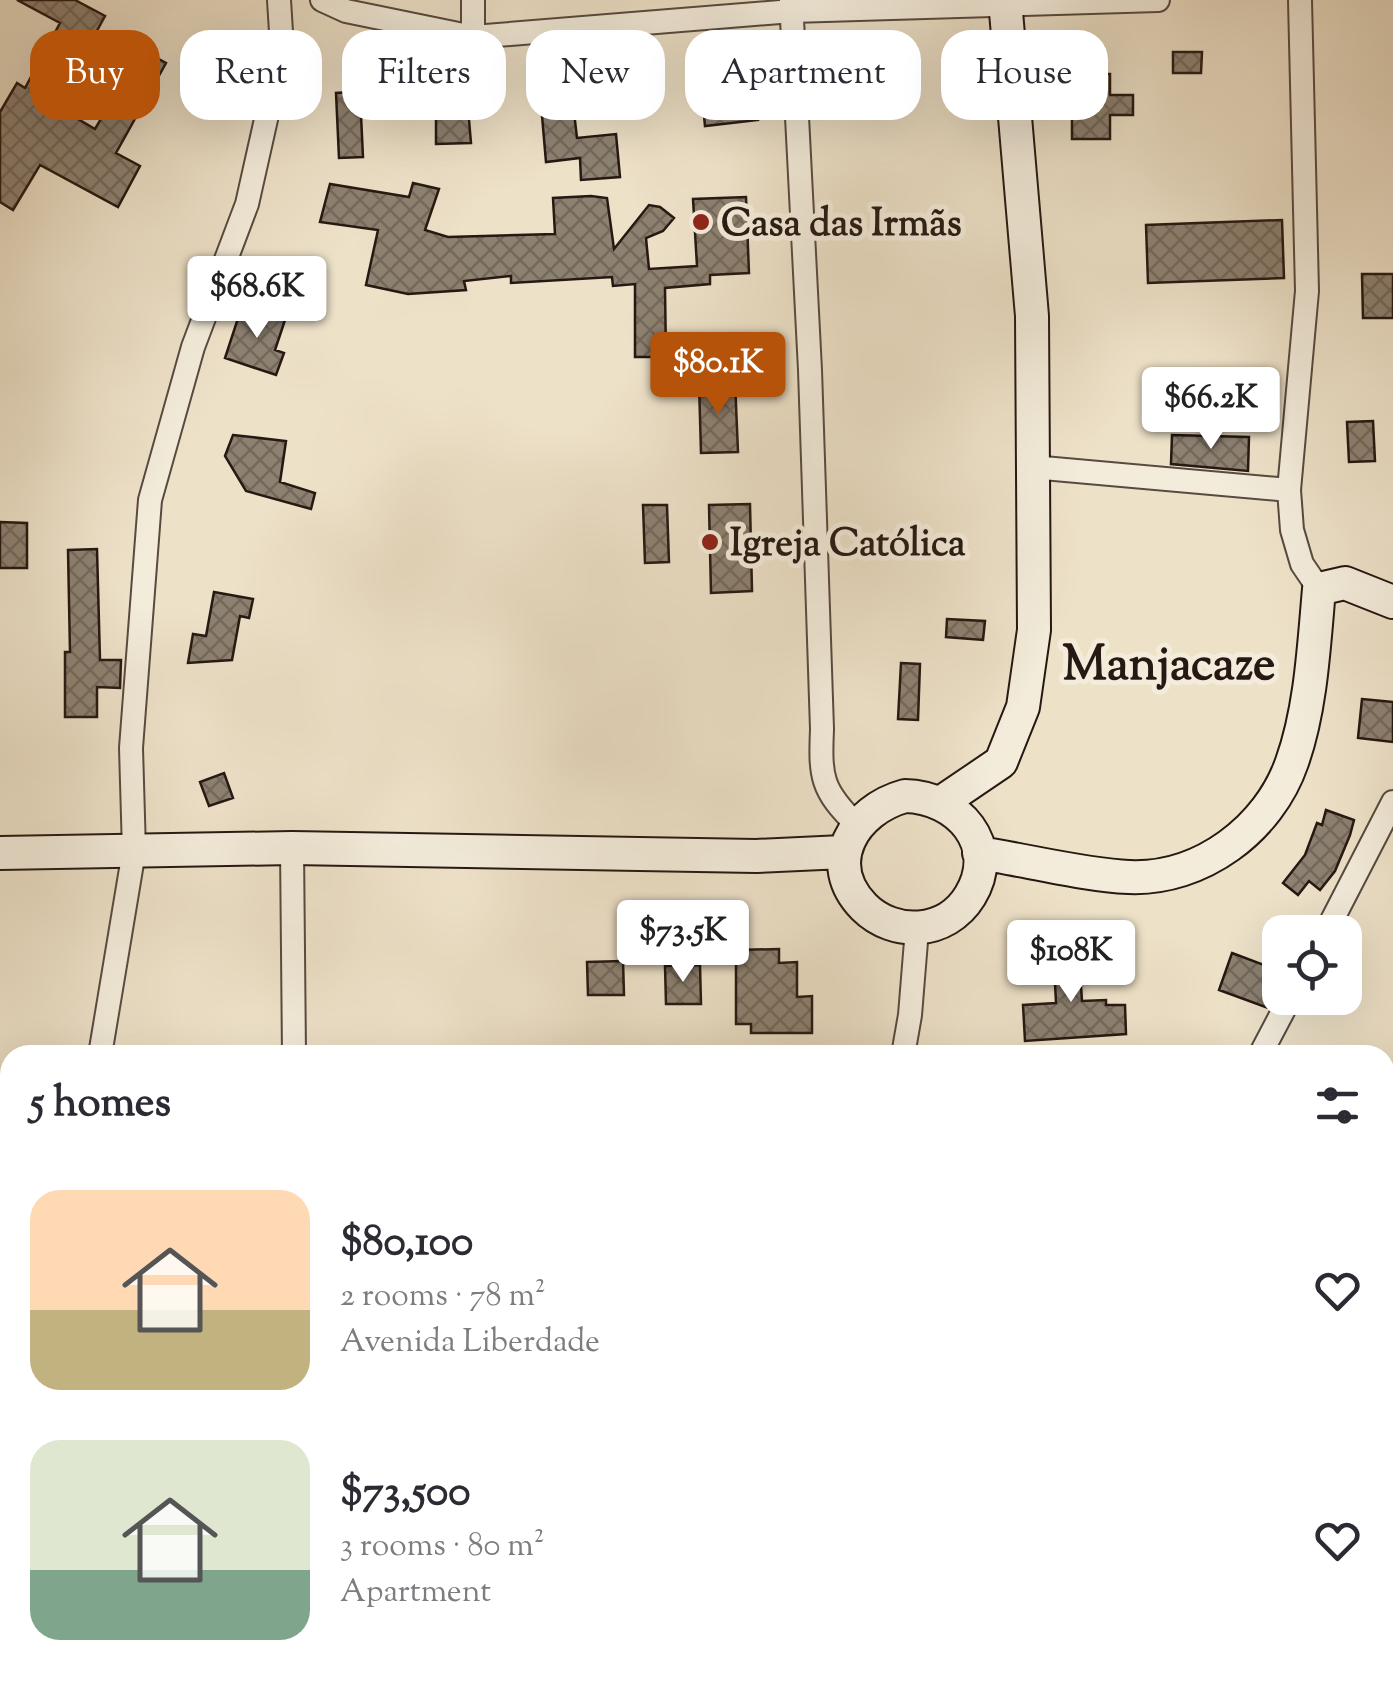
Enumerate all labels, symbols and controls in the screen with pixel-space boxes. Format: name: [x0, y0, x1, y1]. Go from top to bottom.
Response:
chip: Buy: [30, 30, 160, 120]
chip: Rent: [180, 30, 322, 120]
chip: Filters: [342, 30, 506, 120]
chip: New: [526, 30, 665, 120]
chip: Apartment: [685, 30, 921, 120]
chip: House: [941, 30, 1108, 120]
place label: Casa das Irmãs: [721, 199, 962, 253]
marker: Casa das Irmãs: [690, 211, 712, 233]
pin: $68.6K: [176, 256, 338, 341]
text: $68.6K: [209, 265, 305, 311]
pin: $80.1K: [637, 332, 799, 417]
text: $80.1K: [672, 341, 764, 387]
pin: $66.2K: [1130, 367, 1292, 452]
text: $66.2K: [1164, 376, 1258, 422]
place label: Igreja Católica: [730, 519, 966, 573]
marker: Igreja Católica: [699, 531, 721, 553]
district label: Manjacaze: [1063, 633, 1275, 702]
pin: $73.5K: [602, 900, 764, 985]
text: $73.5K: [639, 909, 727, 955]
map controls: [1262, 915, 1362, 1015]
button: locate: [1262, 915, 1362, 1015]
pin: $108K: [1001, 920, 1141, 1005]
text: $108K: [1029, 929, 1113, 975]
text: 5 homes: [30, 1075, 171, 1135]
icon: filters: [1310, 1078, 1365, 1133]
text: $80,100: [340, 1214, 473, 1274]
icon: home: [110, 1230, 230, 1350]
icon: heart: [1310, 1263, 1365, 1318]
text: 2 rooms · 78 m²: [340, 1274, 546, 1320]
text: Avenida Liberdade: [340, 1320, 600, 1366]
text: $73,500: [340, 1464, 471, 1524]
icon: home: [110, 1480, 230, 1600]
icon: heart: [1310, 1513, 1365, 1568]
text: 3 rooms · 80 m²: [340, 1524, 544, 1570]
text: Apartment: [340, 1570, 491, 1616]

